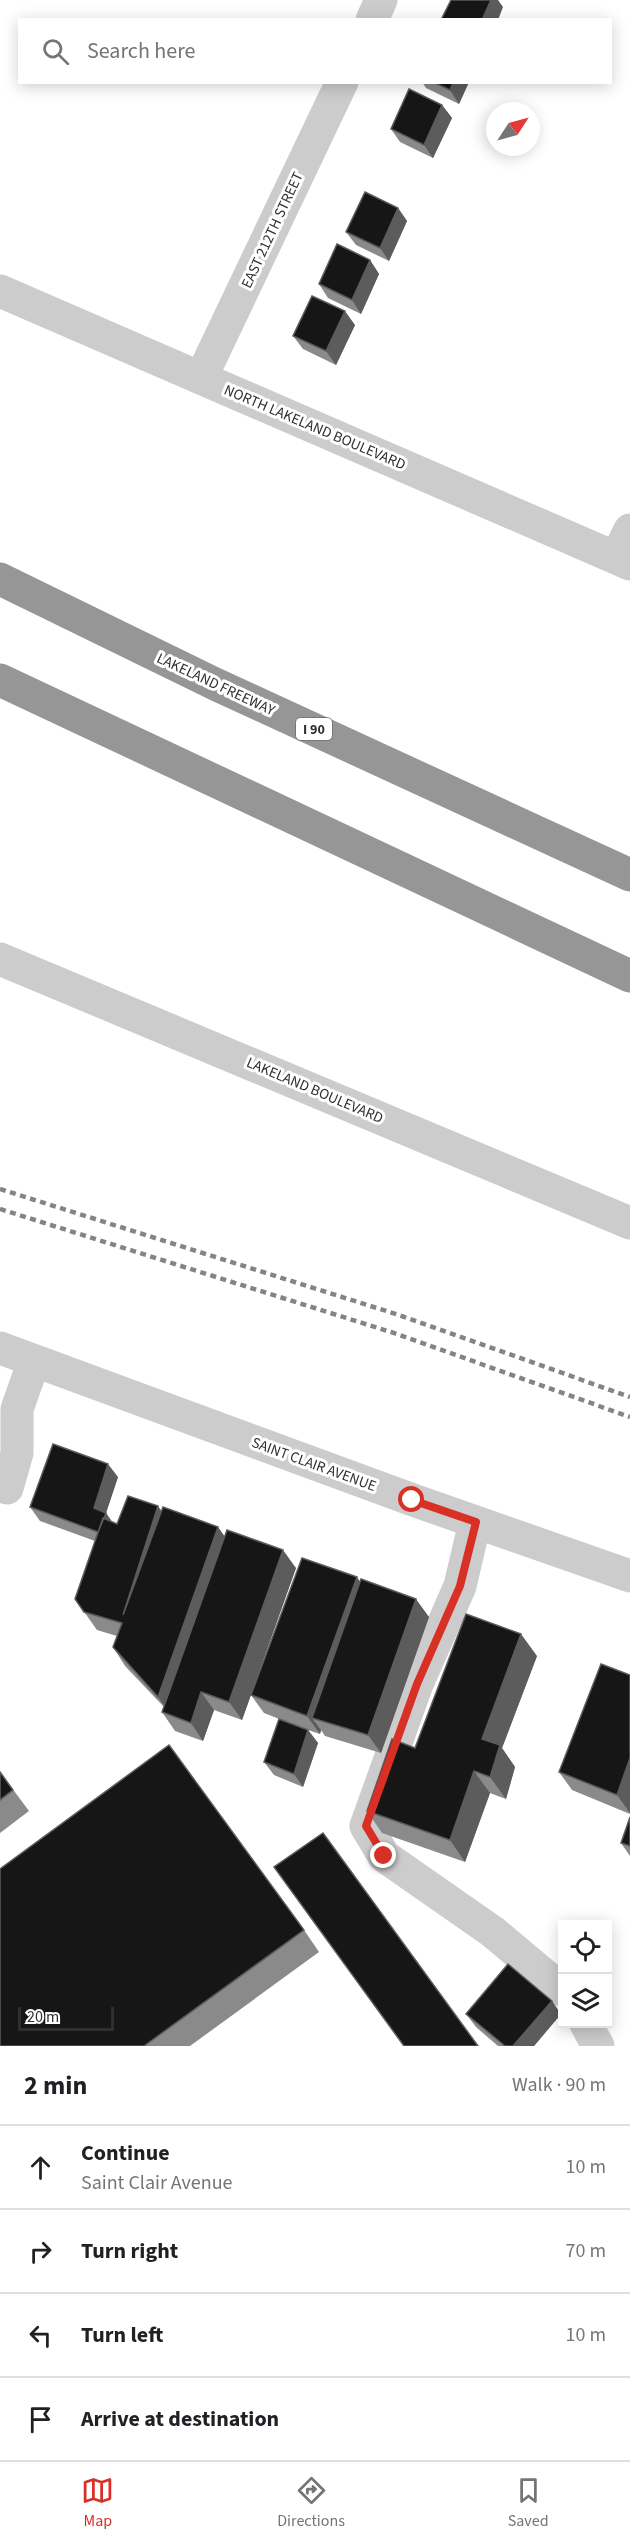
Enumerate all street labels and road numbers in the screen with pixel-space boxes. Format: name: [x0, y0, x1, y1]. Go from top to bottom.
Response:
street label: EAST 212TH STREET: [236, 169, 309, 292]
street label: NORTH LAKELAND BOULEVARD: [221, 380, 409, 475]
street label: LAKELAND FREEWAY: [153, 648, 279, 721]
road number: I 90: [296, 718, 332, 740]
street label: LAKELAND BOULEVARD: [243, 1052, 386, 1129]
street label: SAINT CLAIR AVENUE: [249, 1432, 379, 1497]

